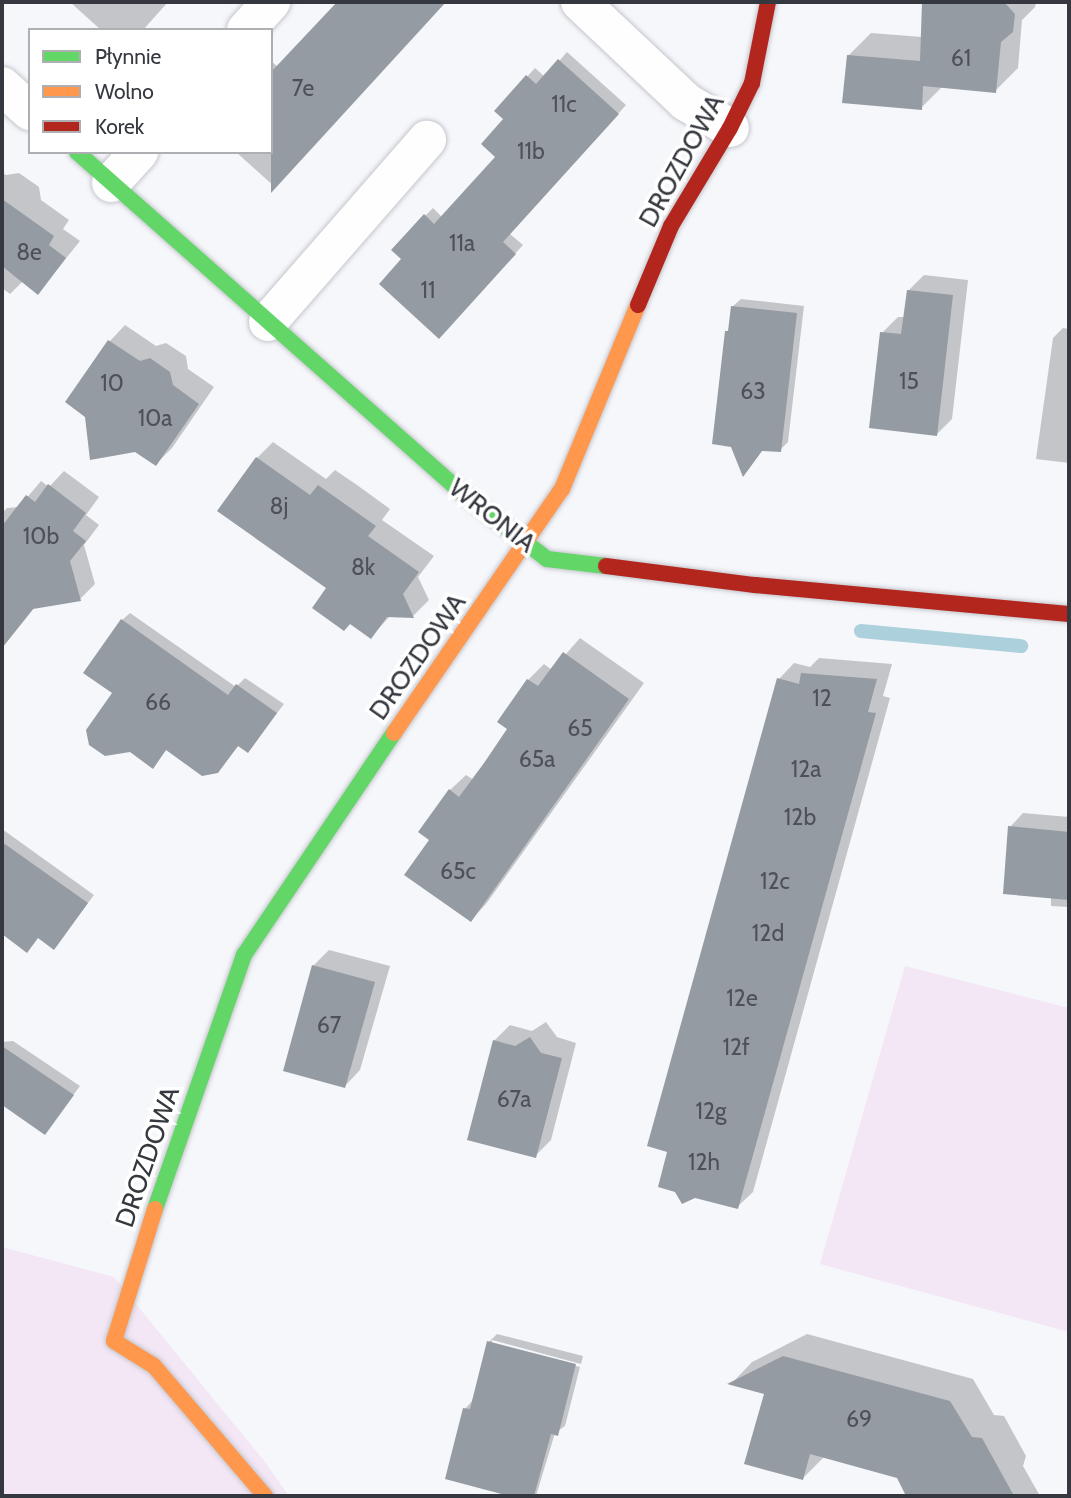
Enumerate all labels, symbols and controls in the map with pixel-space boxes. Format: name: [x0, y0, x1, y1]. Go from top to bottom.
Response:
legend: [28, 28, 273, 154]
text: Płynnie: [95, 44, 161, 69]
house number: 61: [951, 44, 971, 72]
house number: 7e: [292, 74, 314, 102]
text: Wolno: [95, 79, 154, 104]
street label: DROZDOWA: [633, 89, 731, 233]
house number: 11c: [551, 90, 577, 118]
text: Korek: [95, 114, 144, 139]
house number: 11b: [517, 137, 545, 165]
house number: 11a: [449, 229, 475, 257]
house number: 8e: [16, 238, 42, 266]
house number: 11: [421, 276, 435, 304]
house number: 15: [899, 367, 919, 395]
house number: 10: [100, 369, 124, 397]
house number: 63: [740, 377, 766, 405]
house number: 10a: [138, 404, 172, 432]
street label: WRONIA: [443, 473, 541, 559]
house number: 8j: [270, 492, 288, 520]
house number: 10b: [23, 522, 59, 550]
house number: 8k: [351, 553, 375, 581]
street label: DROZDOWA: [363, 588, 473, 726]
house number: 12: [812, 684, 832, 712]
house number: 66: [145, 688, 171, 716]
house number: 65: [567, 714, 593, 742]
house number: 65a: [519, 745, 555, 773]
house number: 12a: [791, 755, 821, 783]
house number: 12b: [784, 803, 816, 831]
house number: 65c: [440, 857, 476, 885]
house number: 12c: [760, 867, 790, 895]
house number: 12d: [752, 919, 784, 947]
house number: 12e: [726, 984, 758, 1012]
house number: 67: [317, 1011, 341, 1039]
house number: 12f: [722, 1033, 750, 1061]
street label: DROZDOWA: [109, 1083, 187, 1231]
house number: 67a: [497, 1085, 531, 1113]
house number: 12g: [695, 1097, 727, 1125]
house number: 12h: [688, 1148, 720, 1176]
house number: 69: [846, 1405, 872, 1433]

